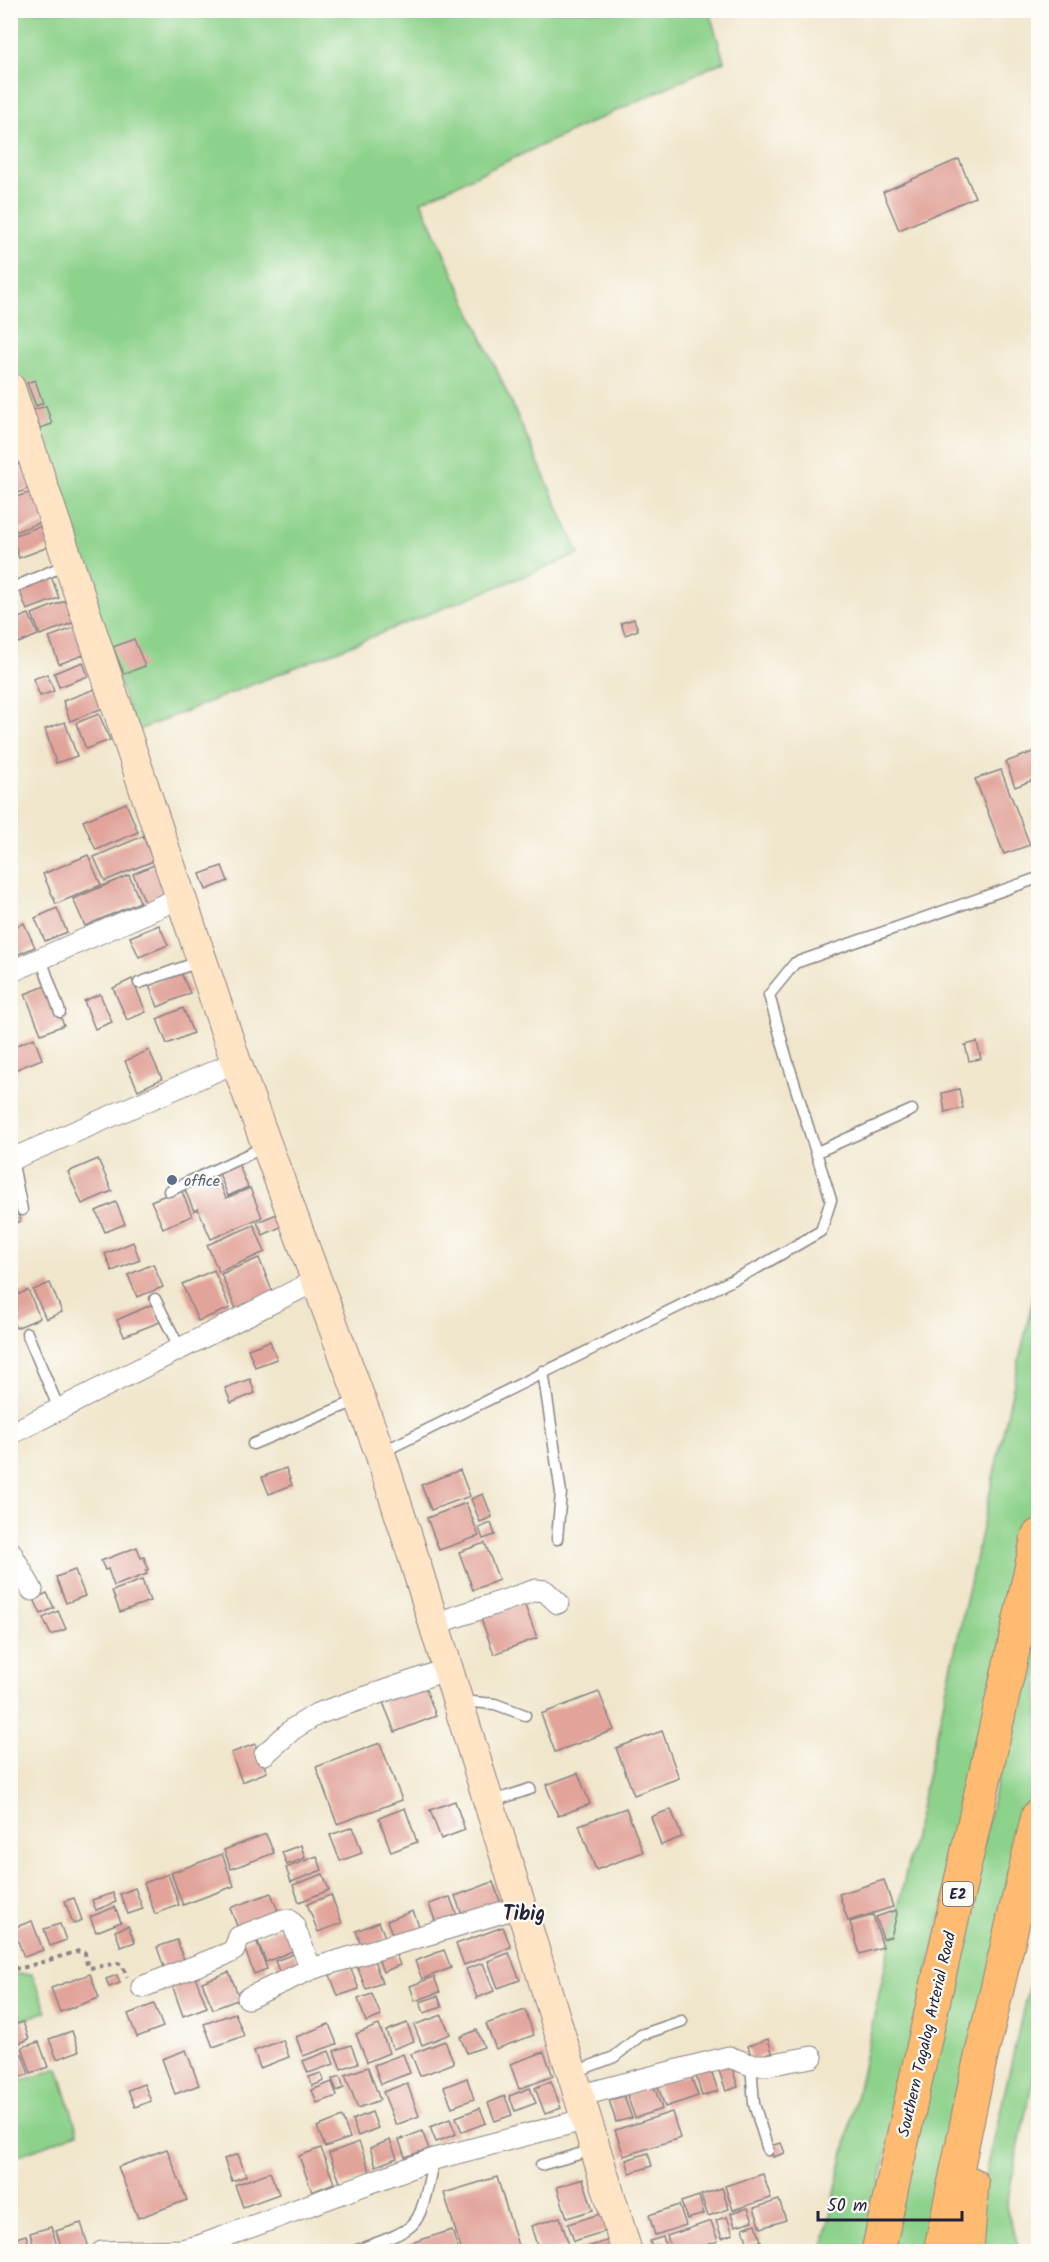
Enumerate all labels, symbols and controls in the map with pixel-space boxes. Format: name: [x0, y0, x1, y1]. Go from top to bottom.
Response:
place label: office: [184, 1169, 220, 1194]
marker: office: [165, 1173, 179, 1187]
road number: E2: [943, 1882, 973, 1906]
district label: Tibig: [503, 1899, 545, 1931]
street label: Southern Tagalog Arterial Road: [892, 1929, 963, 2139]
scale bar: [818, 2184, 962, 2222]
text: 50 m: [827, 2192, 867, 2221]

